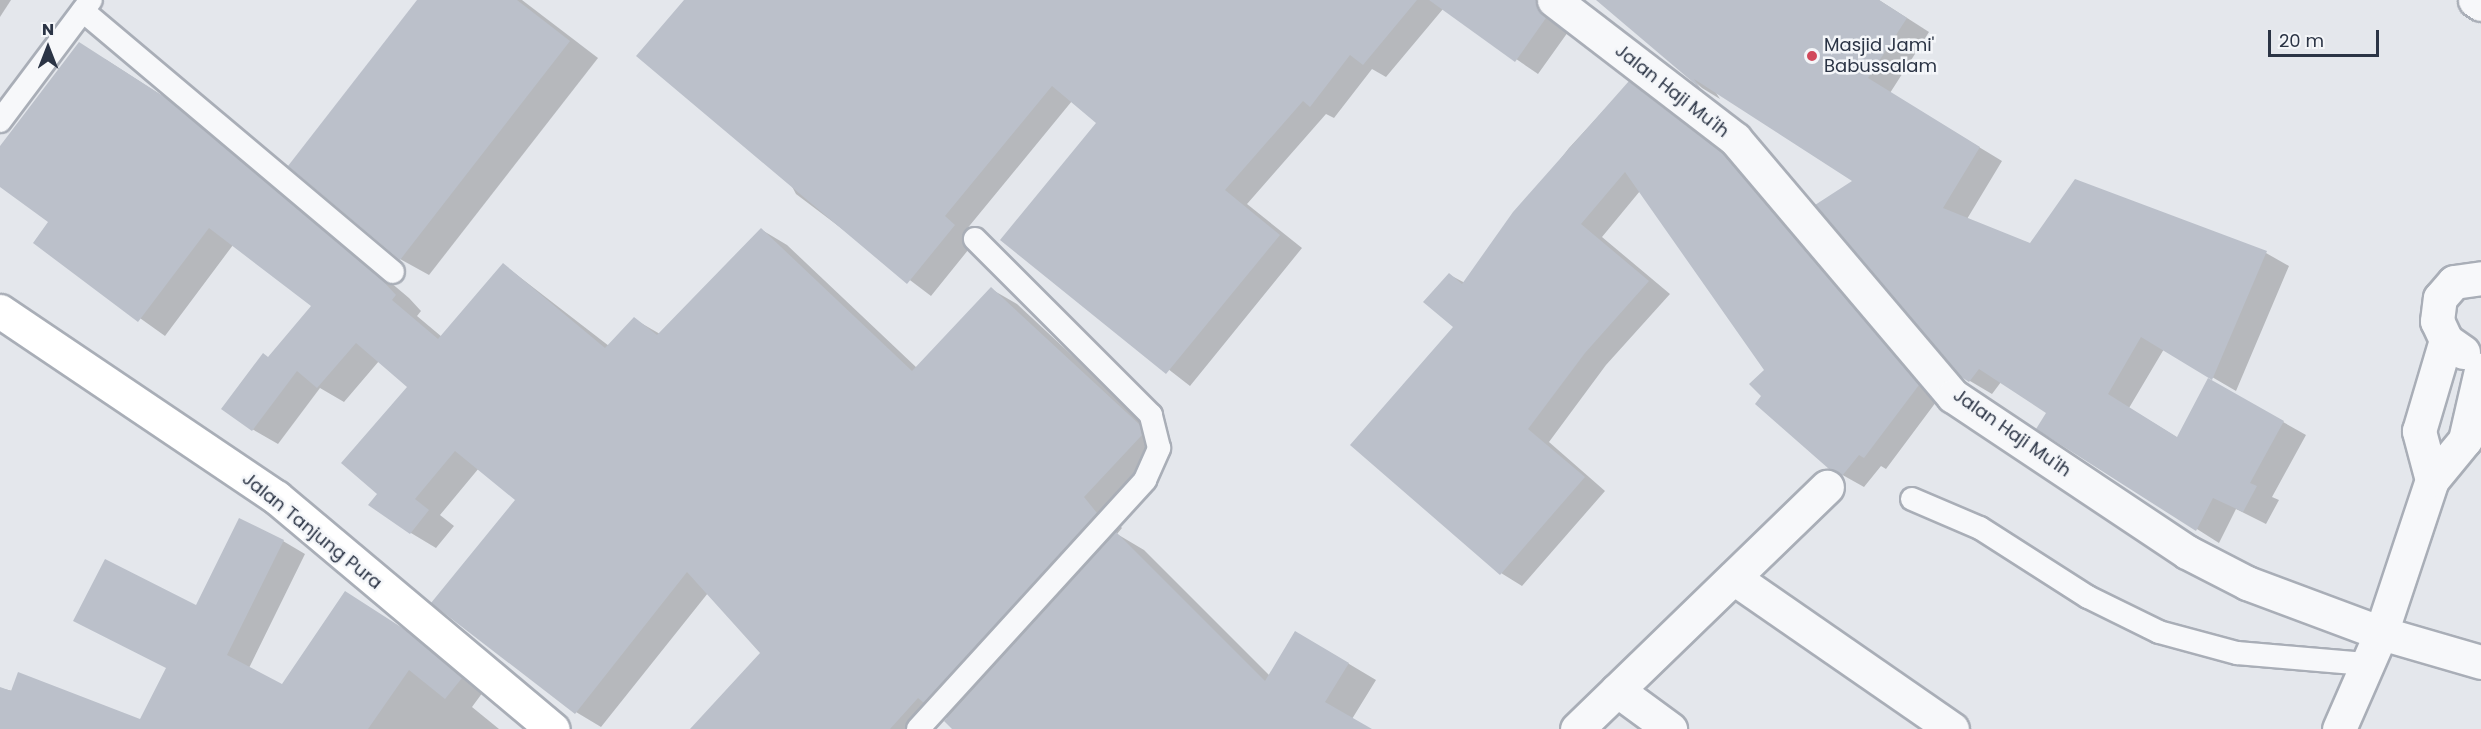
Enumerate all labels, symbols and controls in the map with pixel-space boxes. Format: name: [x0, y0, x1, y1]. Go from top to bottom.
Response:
north arrow: [18, 18, 78, 78]
text: N: [42, 18, 54, 41]
scale bar: [2271, 18, 2382, 56]
text: 20 m: [2279, 28, 2324, 53]
place label: Masjid Jami' Babussalam: [1824, 35, 1937, 78]
street label: Jalan Haji Mu'ih: [1611, 40, 1733, 142]
marker: Masjid Jami' Babussalam: [1805, 49, 1819, 63]
street label: Jalan Haji Mu'ih: [1949, 384, 2075, 482]
street label: Jalan Tanjung Pura: [238, 468, 386, 594]

